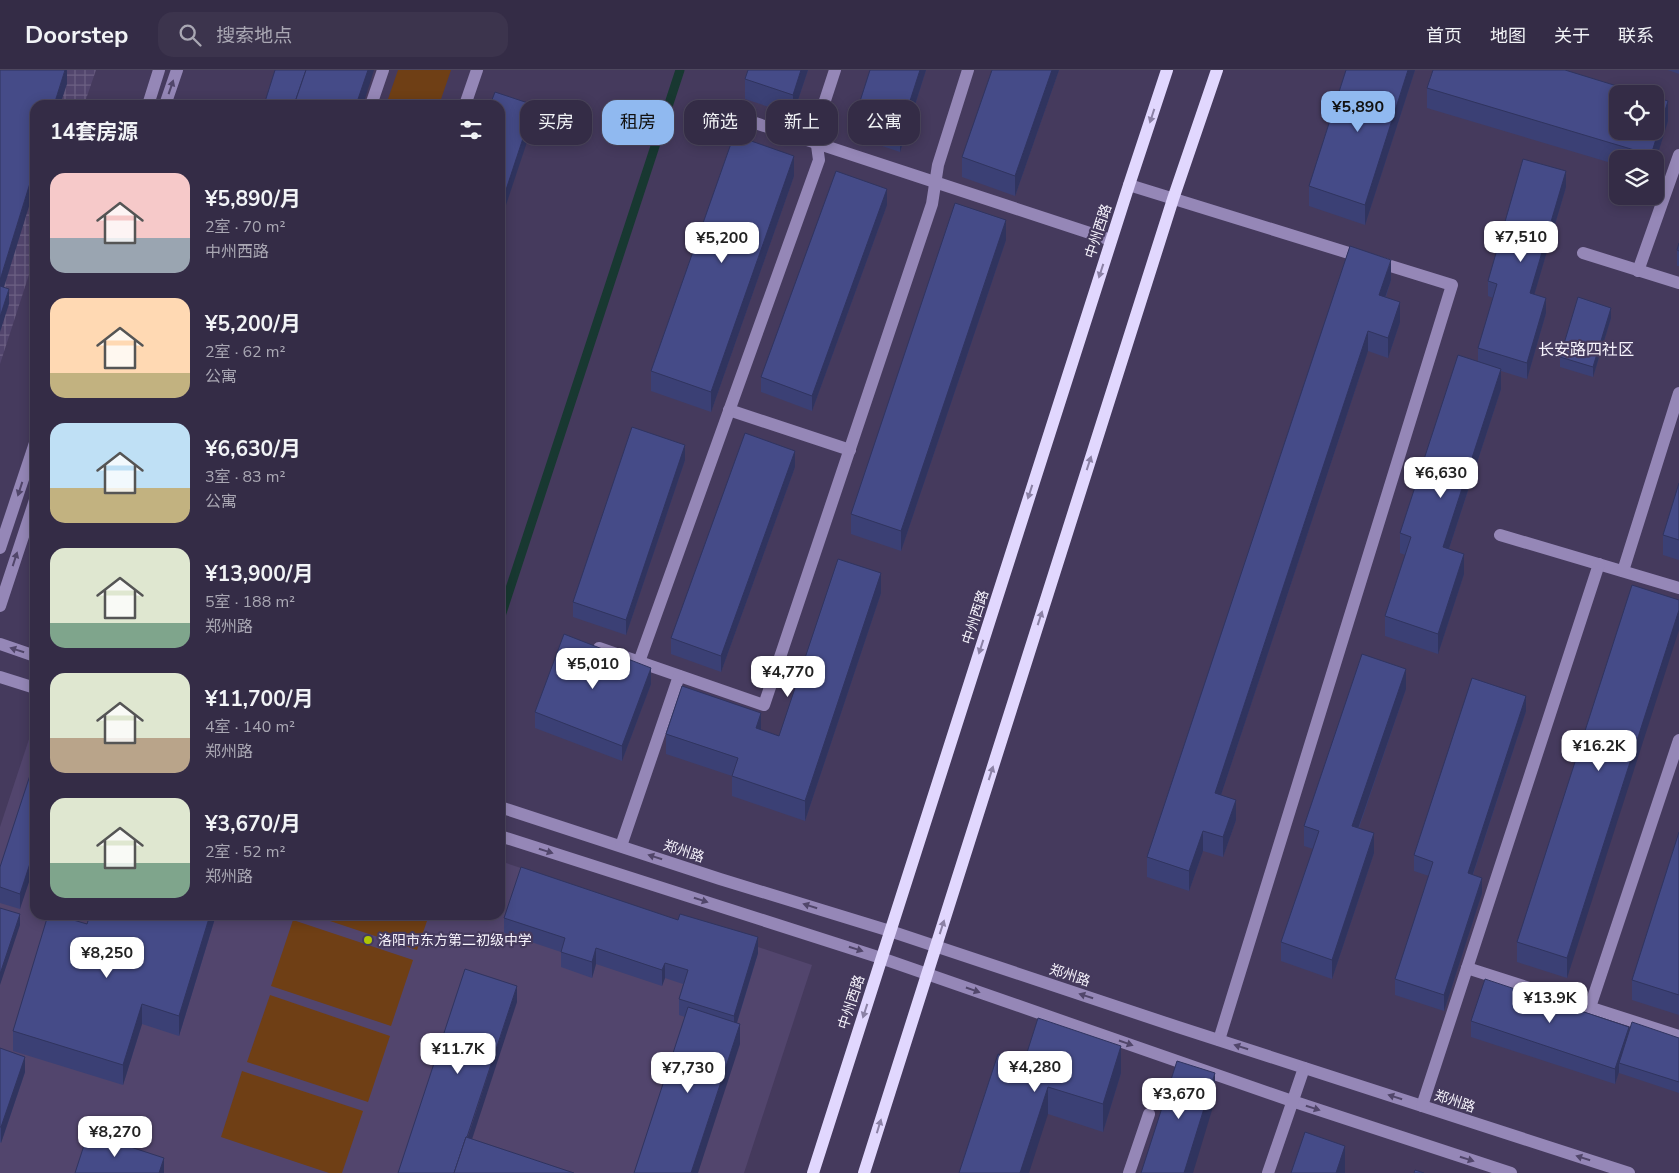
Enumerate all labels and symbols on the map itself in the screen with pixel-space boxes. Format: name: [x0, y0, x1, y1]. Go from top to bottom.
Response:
one-way arrow: [168, 80, 175, 95]
pin: ¥5,890: [1317, 90, 1399, 133]
one-way arrow: [1147, 109, 1155, 124]
street label: 中州西路: [1081, 202, 1116, 261]
pin: ¥7,510: [1480, 220, 1562, 263]
pin: ¥5,200: [681, 222, 763, 264]
one-way arrow: [1097, 263, 1105, 278]
district label: 长安路四社区: [1538, 339, 1634, 361]
one-way arrow: [1086, 455, 1094, 470]
pin: ¥6,630: [1400, 456, 1482, 499]
one-way arrow: [15, 482, 23, 497]
one-way arrow: [1026, 485, 1034, 500]
one-way arrow: [12, 552, 20, 567]
street label: 中州西路: [958, 588, 993, 647]
one-way arrow: [1037, 610, 1045, 625]
one-way arrow: [976, 640, 984, 655]
one-way arrow: [10, 646, 25, 653]
pin: ¥5,010: [552, 648, 634, 690]
pin: ¥4,770: [747, 656, 829, 698]
pin: ¥16.2K: [1558, 730, 1640, 772]
one-way arrow: [988, 765, 995, 780]
street label: 郑州路: [661, 836, 707, 867]
one-way arrow: [539, 848, 554, 855]
one-way arrow: [647, 853, 662, 861]
one-way arrow: [694, 897, 709, 904]
one-way arrow: [802, 902, 817, 910]
one-way arrow: [938, 920, 946, 935]
place label: 洛阳市东方第二初级中学: [378, 931, 532, 950]
marker: 洛阳市东方第二初级中学: [362, 934, 374, 946]
pin: ¥8,250: [66, 936, 148, 979]
one-way arrow: [849, 946, 864, 954]
street label: 郑州路: [1047, 960, 1093, 991]
street label: 中州西路: [834, 973, 869, 1032]
pin: ¥13.9K: [1509, 982, 1591, 1024]
one-way arrow: [965, 986, 980, 994]
one-way arrow: [1079, 992, 1094, 999]
one-way arrow: [860, 1003, 868, 1018]
pin: ¥11.7K: [417, 1032, 499, 1075]
one-way arrow: [1119, 1039, 1134, 1047]
one-way arrow: [1233, 1043, 1248, 1050]
pin: ¥4,280: [994, 1050, 1076, 1093]
pin: ¥7,730: [647, 1052, 729, 1094]
pin: ¥3,670: [1138, 1078, 1220, 1120]
street label: 郑州路: [1432, 1086, 1478, 1117]
one-way arrow: [1388, 1093, 1403, 1100]
one-way arrow: [1305, 1105, 1320, 1112]
pin: ¥8,270: [74, 1116, 156, 1158]
one-way arrow: [875, 1119, 883, 1134]
one-way arrow: [1575, 1154, 1590, 1162]
one-way arrow: [1460, 1155, 1475, 1163]

